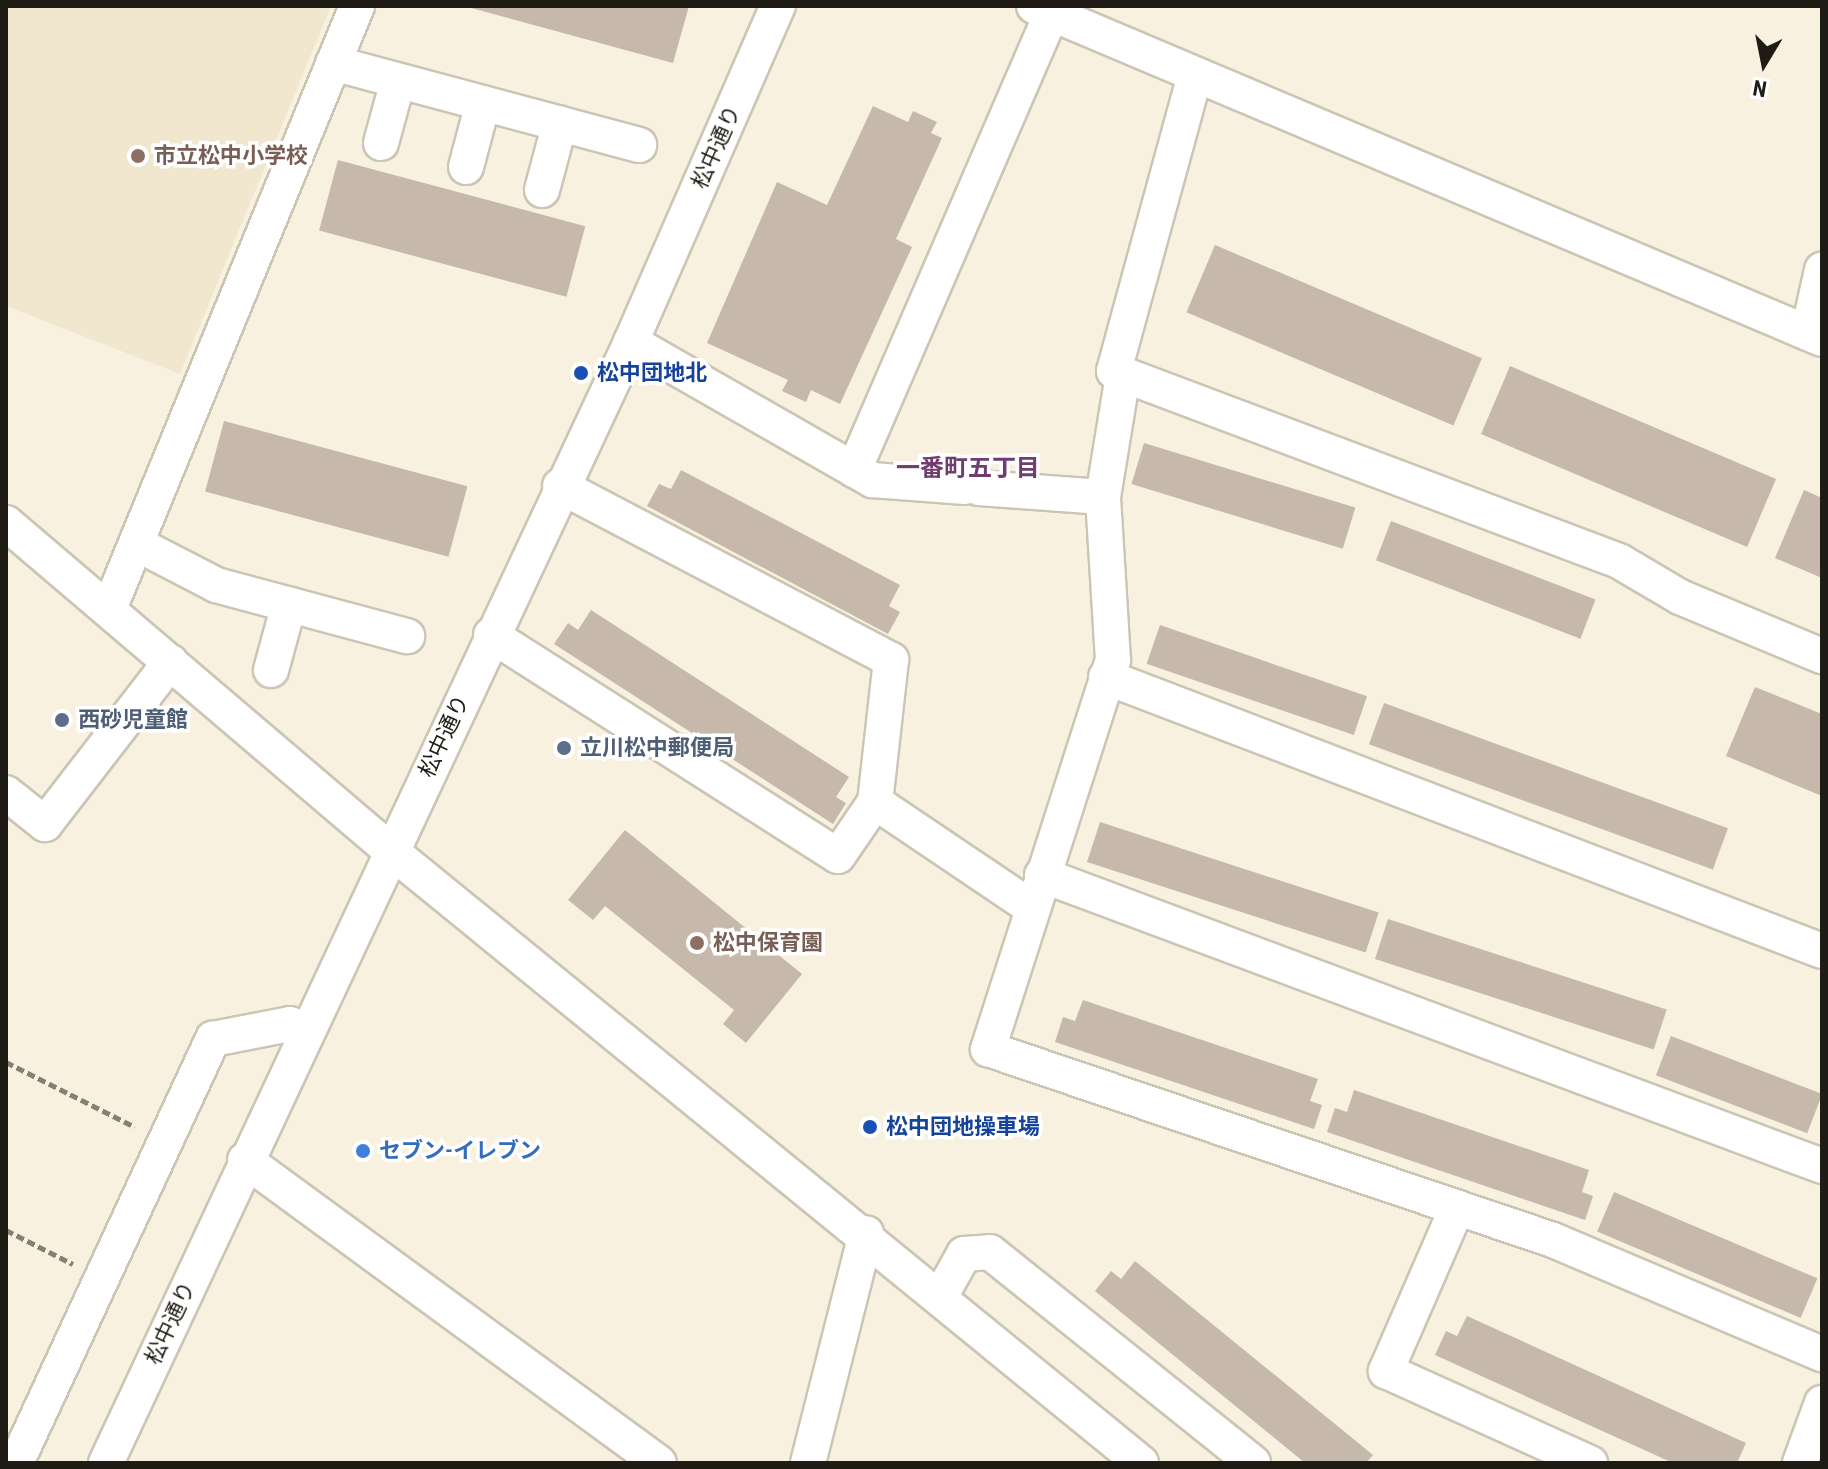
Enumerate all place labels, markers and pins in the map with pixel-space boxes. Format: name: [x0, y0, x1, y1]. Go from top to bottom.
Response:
place label: 市立松中小学校: [154, 143, 308, 169]
marker: 市立松中小学校: [129, 147, 147, 165]
place label: 松中団地北: [597, 360, 707, 386]
marker: 松中団地北: [572, 364, 590, 382]
place label: 西砂児童館: [78, 707, 188, 733]
marker: 西砂児童館: [53, 711, 71, 729]
place label: 立川松中郵便局: [580, 735, 734, 761]
marker: 立川松中郵便局: [555, 739, 573, 757]
place label: 松中保育園: [713, 930, 823, 956]
marker: 松中保育園: [688, 934, 706, 952]
place label: 松中団地操車場: [886, 1114, 1040, 1140]
marker: 松中団地操車場: [861, 1118, 879, 1136]
place label: セブン-イレブン: [379, 1138, 541, 1164]
marker: セブン-イレブン: [354, 1142, 372, 1160]

